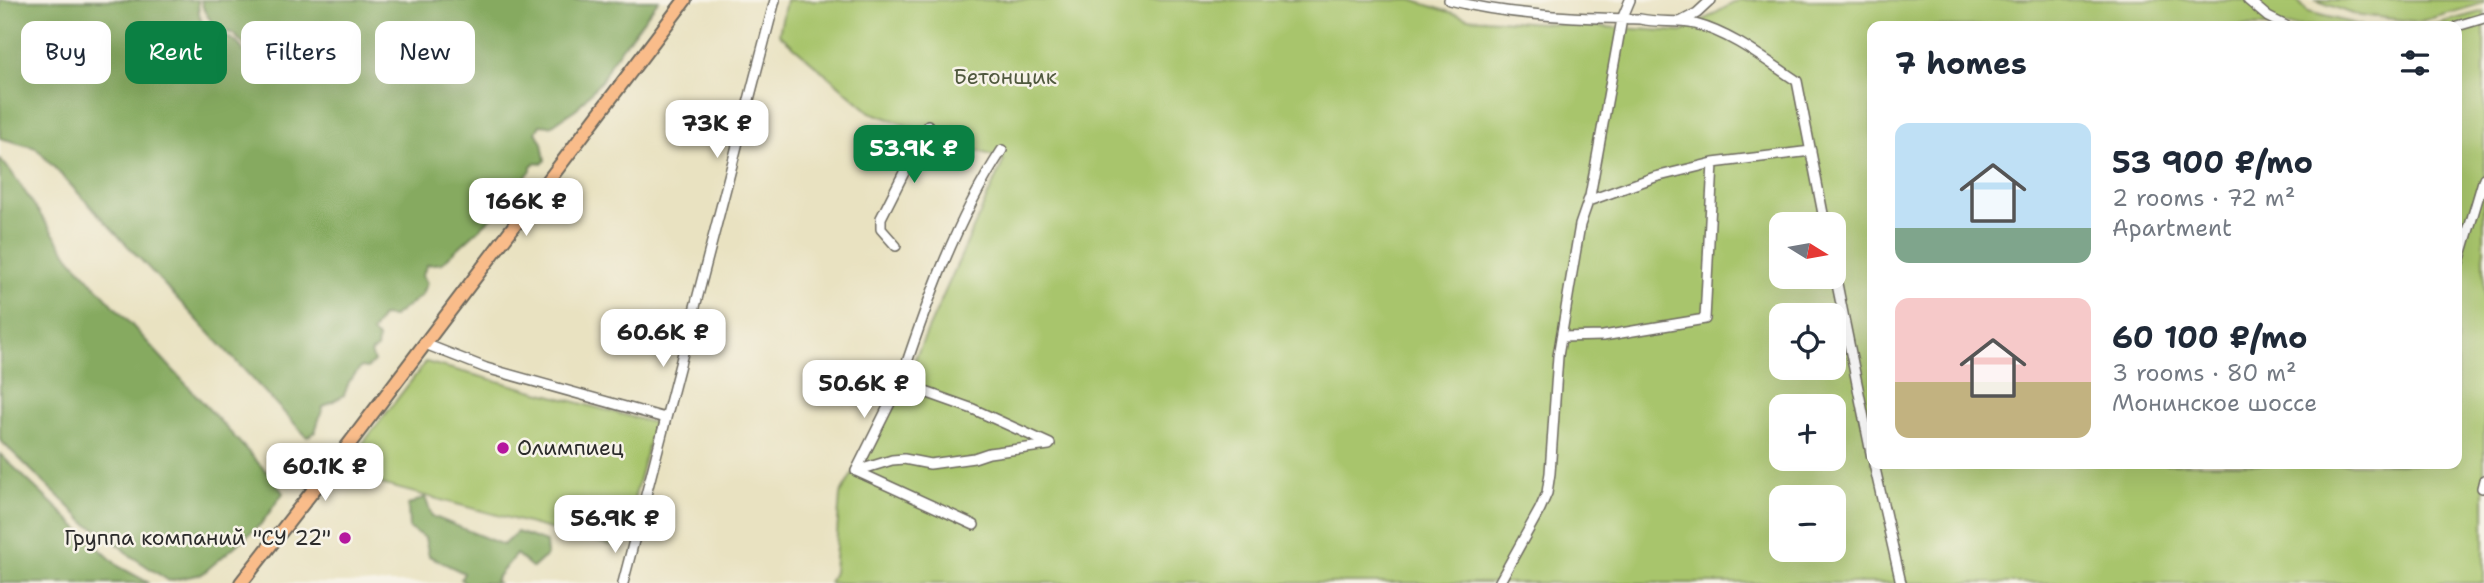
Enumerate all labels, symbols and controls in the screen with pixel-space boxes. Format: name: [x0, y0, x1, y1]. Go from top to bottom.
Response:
chip: Buy: [21, 21, 111, 84]
chip: Rent: [125, 21, 227, 84]
chip: Filters: [241, 21, 361, 84]
chip: New: [375, 21, 475, 84]
text: 7 homes: [1895, 43, 2027, 84]
icon: filters: [2396, 44, 2434, 82]
park label: Бетонщик: [953, 63, 1057, 91]
pin: 73K ₽: [668, 100, 766, 160]
text: 73K ₽: [682, 108, 752, 138]
pin: 53.9K ₽: [849, 125, 979, 185]
text: 53.9K ₽: [870, 133, 958, 163]
text: 53 900 ₽/mo: [2112, 142, 2313, 183]
icon: home: [1951, 151, 2035, 235]
pin: 166K ₽: [469, 178, 583, 238]
text: 2 rooms · 72 m²: [2112, 183, 2295, 213]
text: 166K ₽: [485, 186, 567, 216]
north arrow: [1769, 212, 1846, 289]
map controls: [1769, 212, 1846, 562]
text: Apartment: [2112, 213, 2232, 243]
button: locate: [1769, 303, 1846, 380]
pin: 60.6K ₽: [598, 310, 728, 369]
text: 60.6K ₽: [617, 317, 709, 347]
text: 60 100 ₽/mo: [2112, 317, 2308, 358]
icon: home: [1951, 326, 2035, 410]
text: 3 rooms · 80 m²: [2112, 358, 2297, 388]
pin: 50.6K ₽: [799, 360, 929, 420]
text: 50.6K ₽: [819, 368, 910, 398]
text: Монинское шоссе: [2112, 388, 2317, 418]
button: +: [1769, 394, 1846, 471]
place label: Олимпиец: [517, 434, 624, 462]
marker: Олимпиец: [495, 440, 511, 456]
pin: 60.1K ₽: [260, 444, 390, 503]
text: 60.1K ₽: [282, 451, 368, 481]
button: −: [1769, 485, 1846, 562]
pin: 56.9K ₽: [550, 496, 680, 555]
text: 56.9K ₽: [570, 503, 660, 533]
place label: Группа компаний "СУ 22": [64, 524, 331, 552]
marker: Группа компаний "СУ 22": [337, 530, 353, 546]

